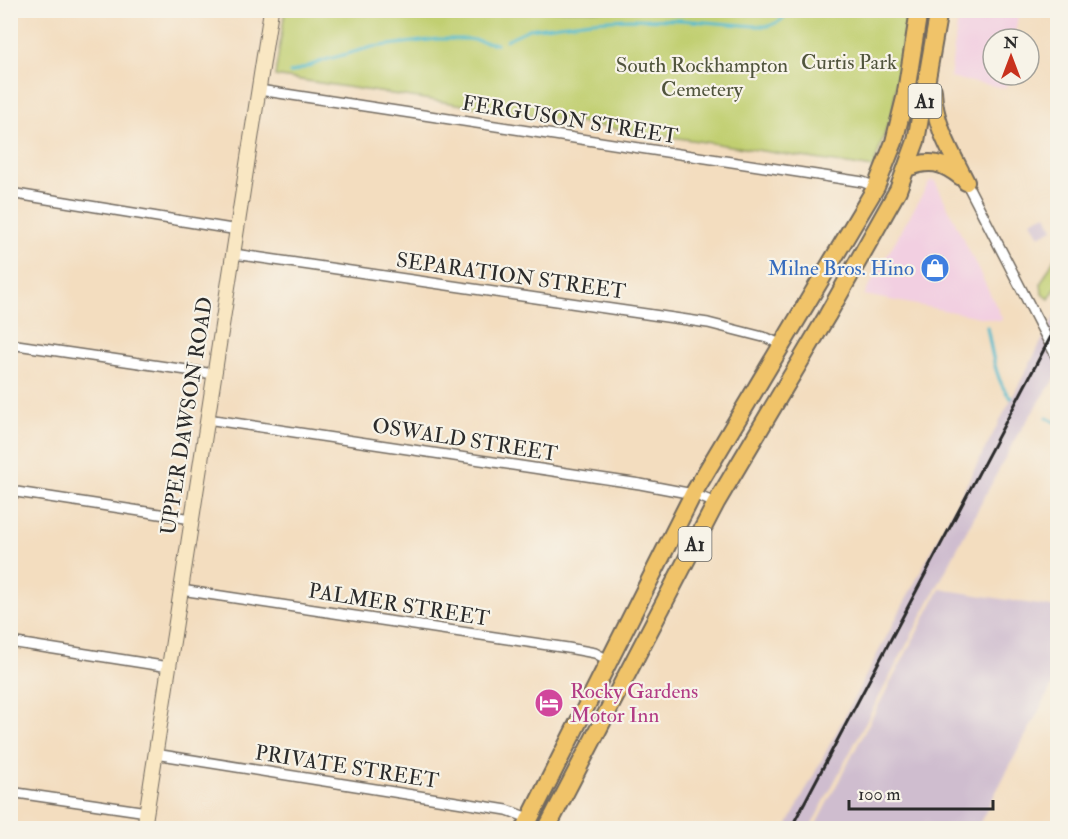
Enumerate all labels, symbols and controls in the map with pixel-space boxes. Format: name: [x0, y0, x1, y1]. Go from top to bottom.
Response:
north arrow: [981, 27, 1041, 87]
text: N: [1003, 33, 1019, 53]
park label: Curtis Park: [801, 49, 897, 76]
park label: South Rockhampton Cemetery: [616, 52, 788, 103]
road number: A1: [908, 84, 942, 118]
street label: FERGUSON STREET: [460, 90, 680, 150]
street label: SEPARATION STREET: [394, 247, 628, 306]
shop icon: Milne Bros. Hino: [919, 252, 951, 284]
place label: Milne Bros. Hino: [768, 255, 914, 282]
street label: UPPER DAWSON ROAD: [155, 295, 219, 537]
street label: OSWALD STREET: [370, 412, 560, 468]
road number: A1: [678, 527, 712, 561]
street label: PALMER STREET: [306, 577, 492, 633]
place label: Rocky Gardens Motor Inn: [570, 678, 698, 729]
hotel icon: Rocky Gardens Motor Inn: [533, 687, 565, 719]
street label: PRIVATE STREET: [253, 739, 441, 795]
scale bar: [849, 773, 993, 811]
text: 100 m: [858, 783, 901, 806]

